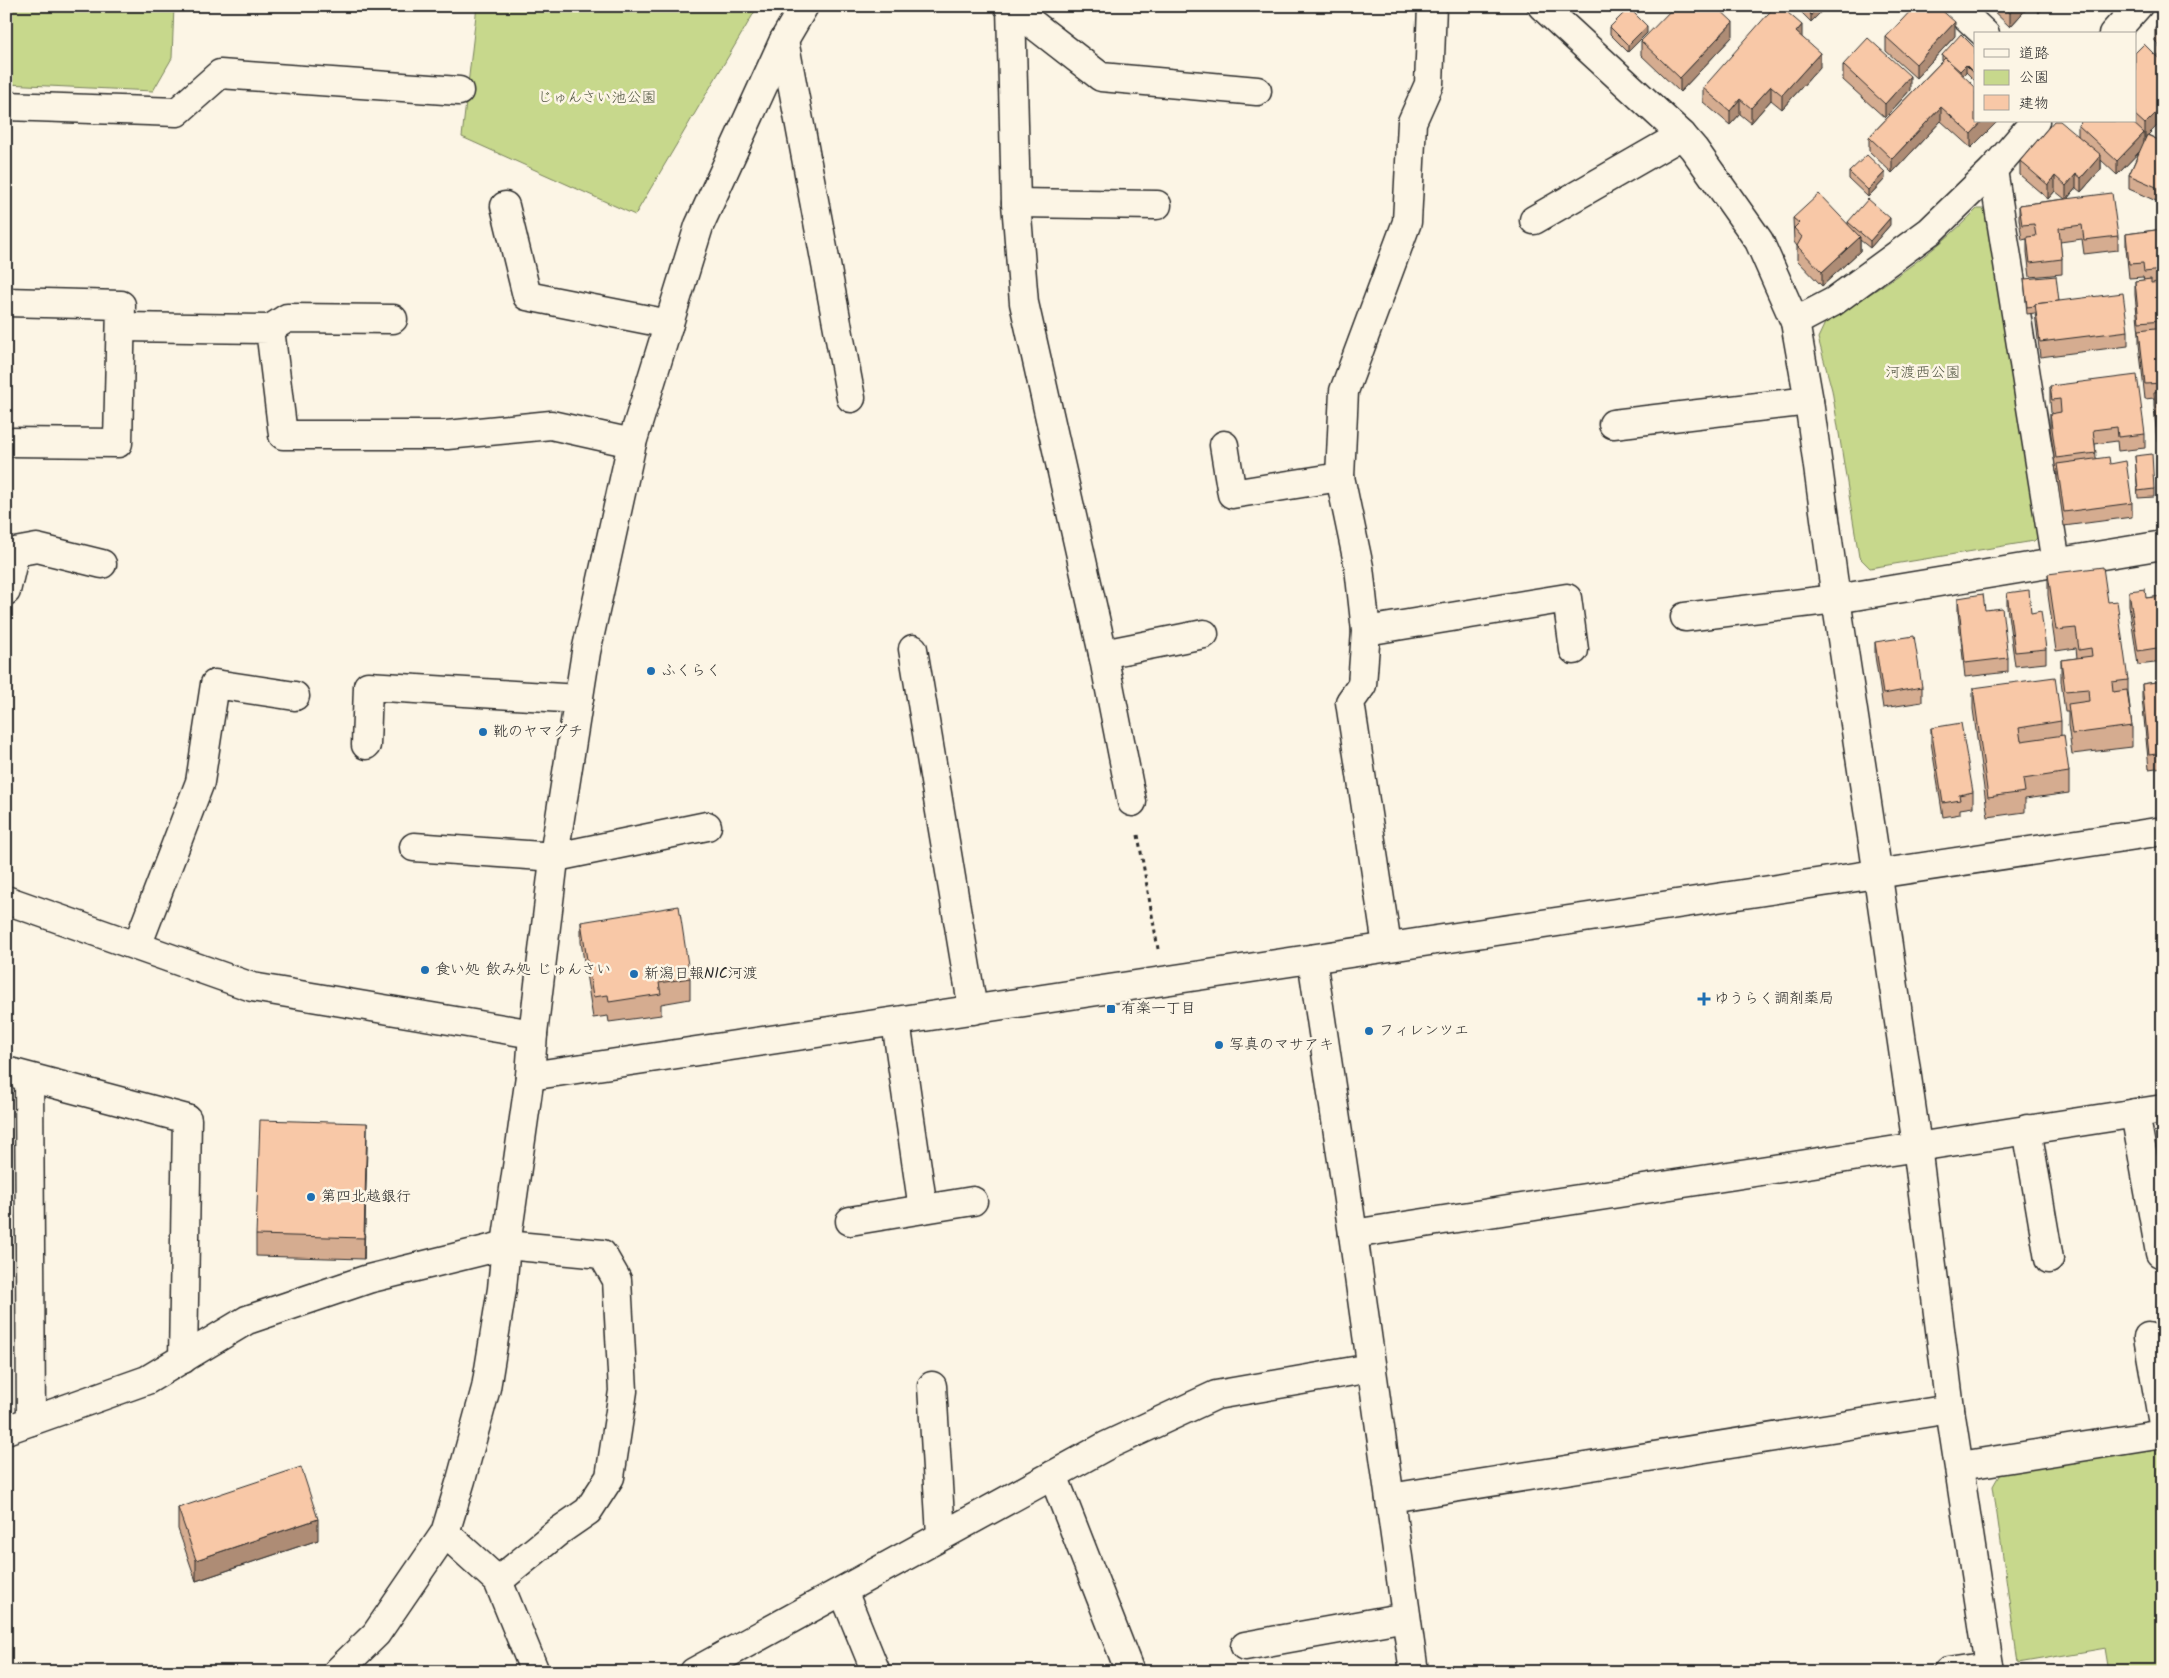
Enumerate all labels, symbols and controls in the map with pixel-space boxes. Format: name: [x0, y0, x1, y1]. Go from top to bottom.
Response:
legend: [1974, 32, 2136, 122]
text: 道路: [2019, 42, 2049, 66]
text: 公園: [2019, 66, 2049, 90]
park label: じゅんさい池公園: [537, 86, 657, 110]
text: 建物: [2019, 92, 2049, 116]
park label: 河渡西公園: [1885, 361, 1961, 385]
place label: ふくらく: [661, 659, 721, 683]
marker: ふくらく: [645, 665, 657, 677]
place label: 靴のヤマグチ: [493, 720, 583, 744]
marker: 靴のヤマグチ: [477, 726, 489, 738]
place label: 食い処 飲み処 じゅんさい: [435, 958, 611, 982]
place label: 新潟日報NIC河渡: [644, 962, 758, 986]
marker: 食い処 飲み処 じゅんさい: [419, 964, 431, 976]
marker: 新潟日報NIC河渡: [628, 968, 640, 980]
place label: ゆうらく調剤薬局: [1714, 987, 1834, 1011]
marker: ゆうらく調剤薬局: [1698, 993, 1710, 1005]
place label: 有楽一丁目: [1121, 997, 1196, 1021]
marker: 有楽一丁目: [1105, 1003, 1117, 1015]
place label: フィレンツエ: [1379, 1019, 1469, 1043]
marker: フィレンツエ: [1363, 1025, 1375, 1037]
place label: 写真のマサアキ: [1229, 1033, 1334, 1057]
marker: 写真のマサアキ: [1213, 1039, 1225, 1051]
place label: 第四北越銀行: [321, 1185, 411, 1209]
marker: 第四北越銀行: [305, 1191, 317, 1203]

